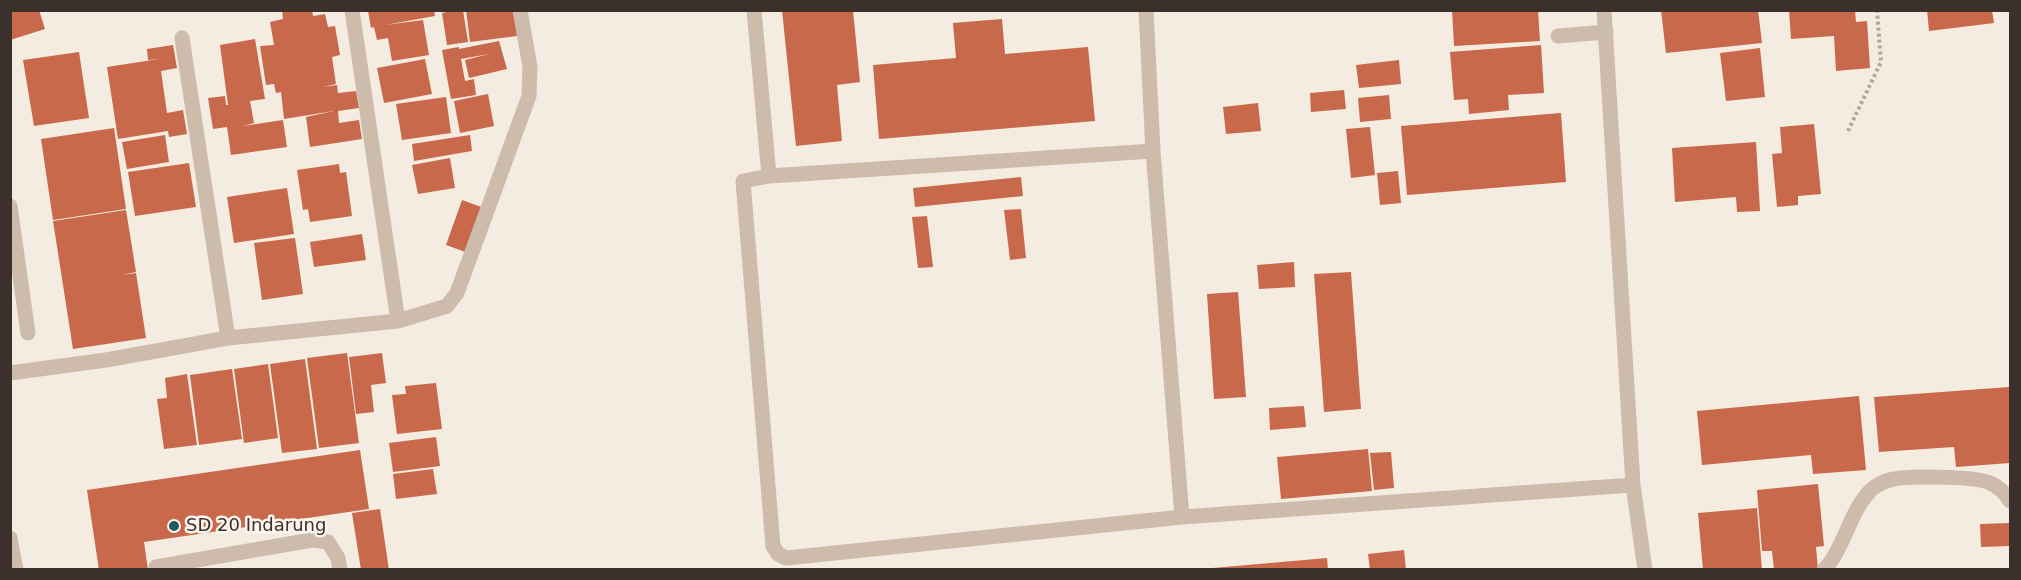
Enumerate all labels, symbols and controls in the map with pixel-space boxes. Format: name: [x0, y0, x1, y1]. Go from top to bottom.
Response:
place label: SD 20 Indarung: [186, 515, 326, 537]
marker: SD 20 Indarung: [167, 519, 181, 533]

